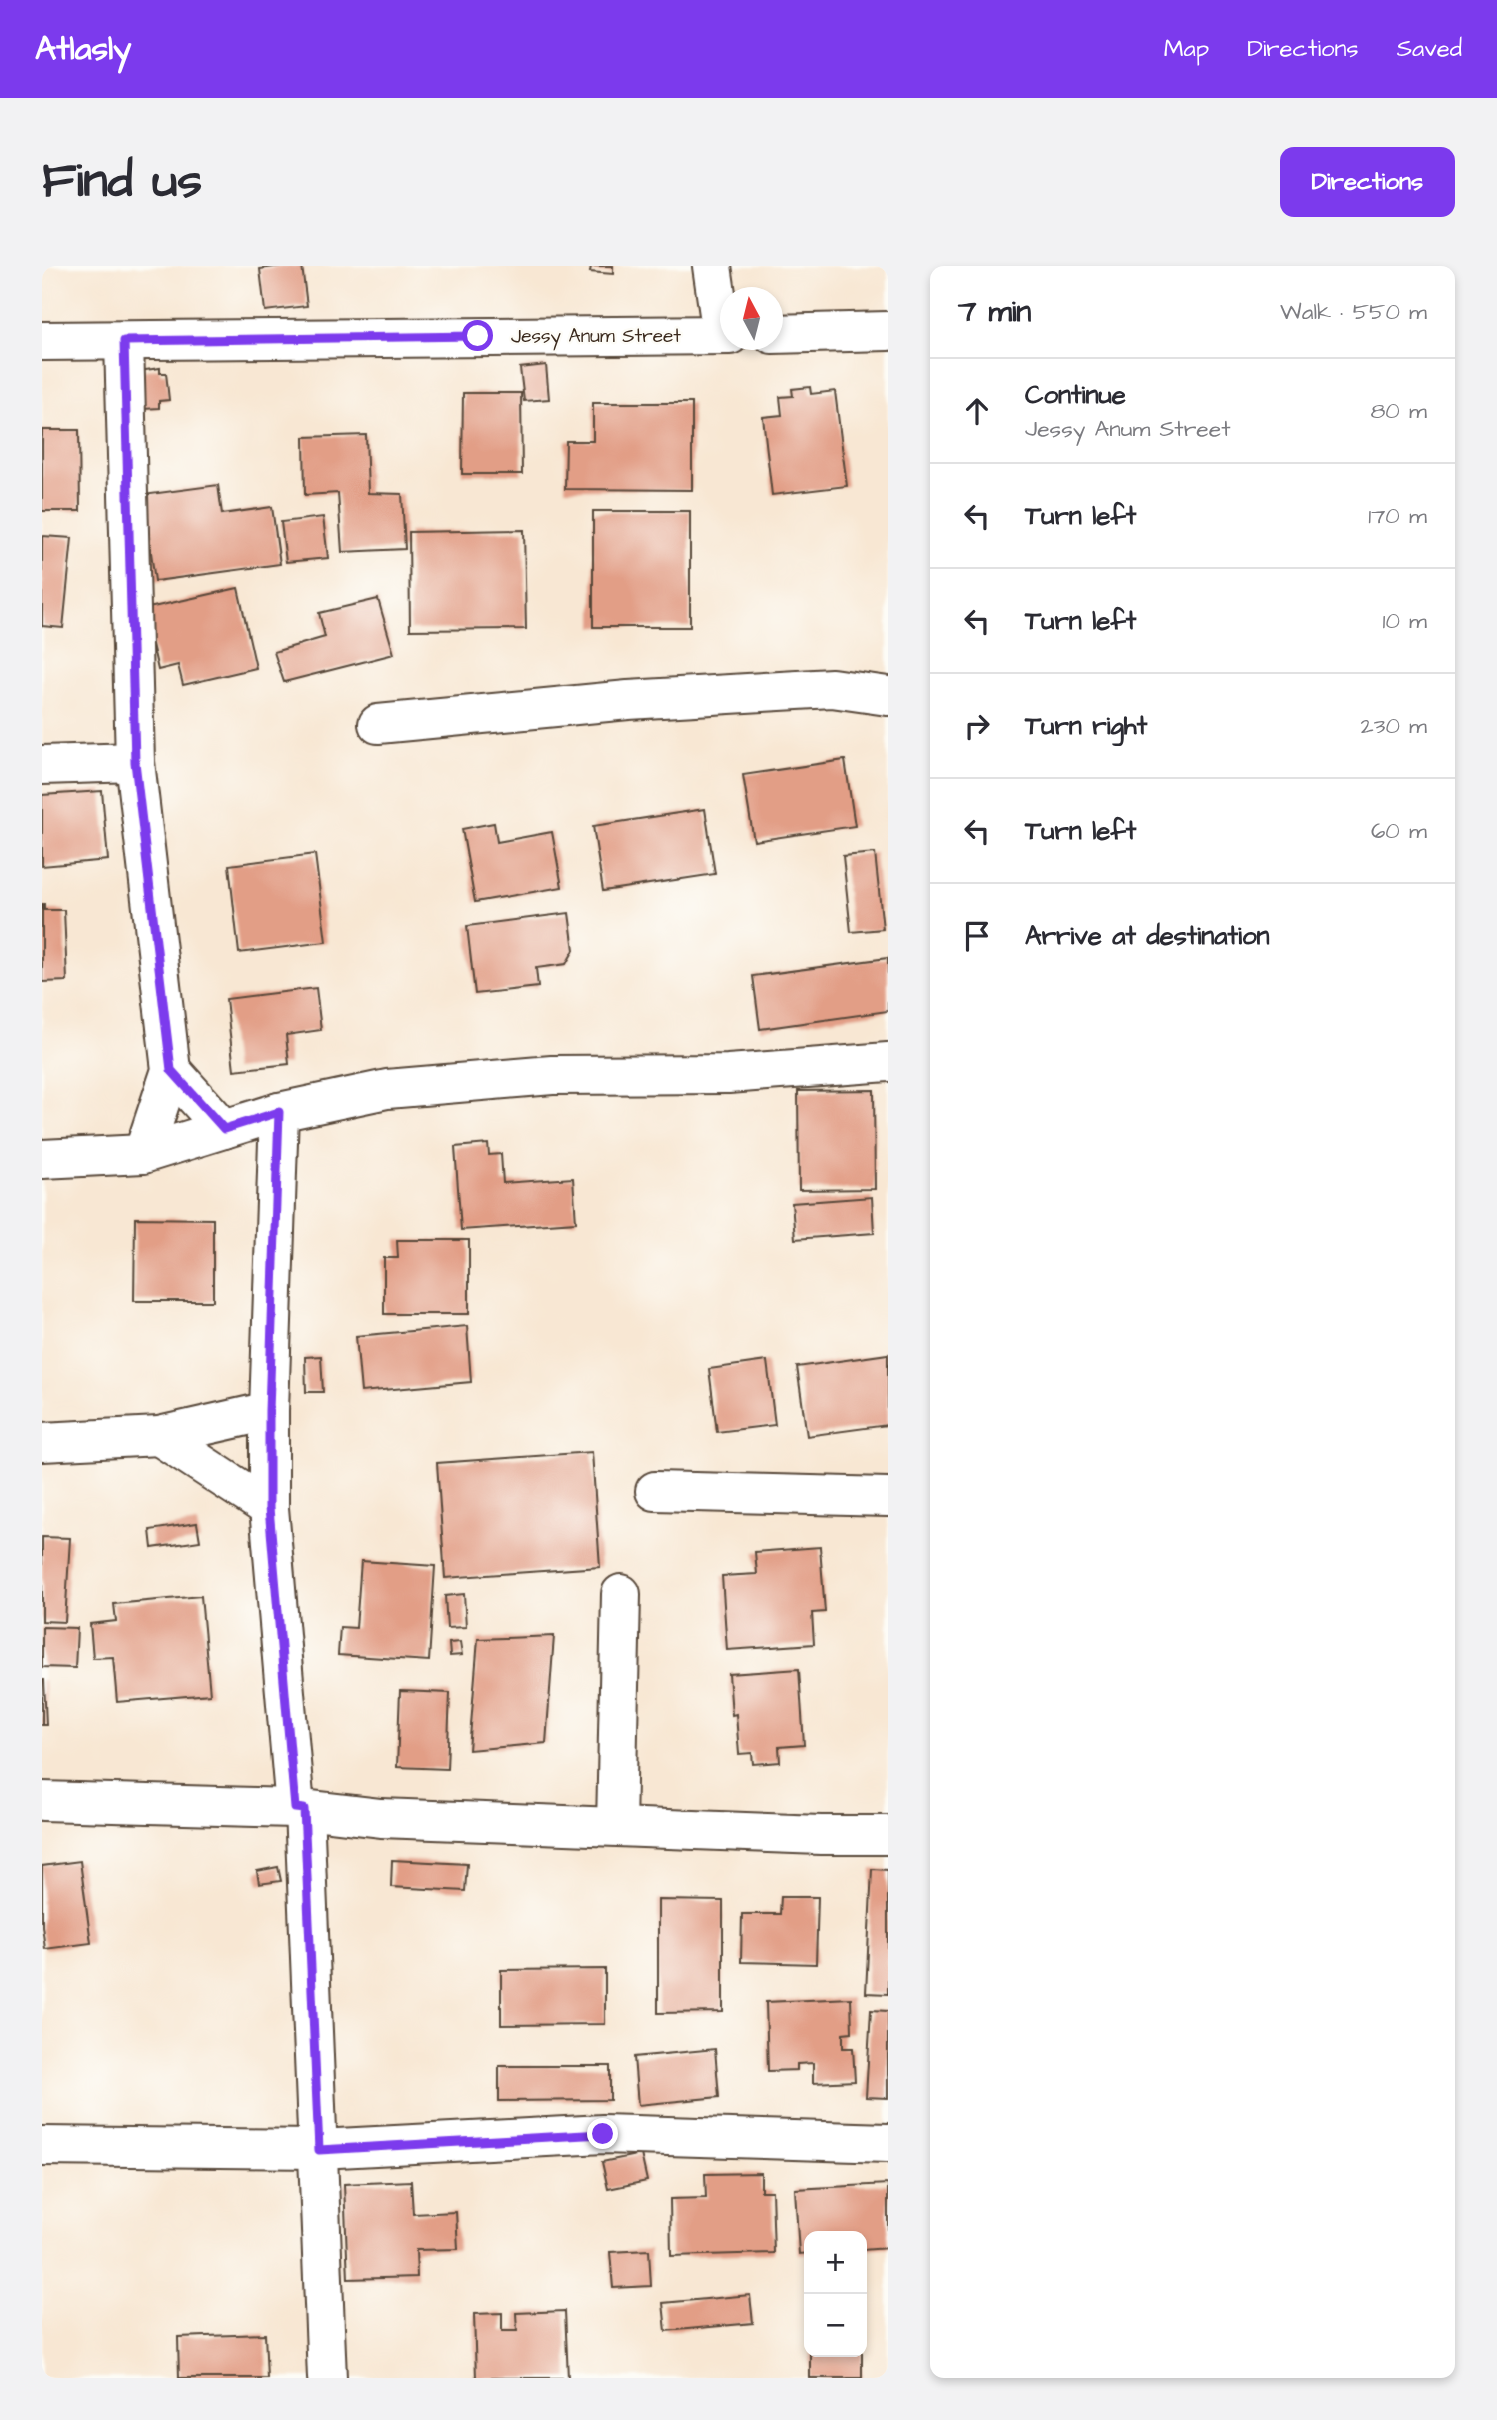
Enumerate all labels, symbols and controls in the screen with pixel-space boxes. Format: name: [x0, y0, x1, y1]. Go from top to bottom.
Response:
text: Atlasly: [35, 26, 131, 72]
text: Map: [1164, 32, 1209, 66]
text: Directions: [1247, 32, 1359, 66]
text: Saved: [1397, 32, 1462, 66]
button: Directions: [1280, 147, 1455, 217]
text: Find us: [42, 148, 202, 216]
north arrow: [720, 287, 783, 350]
text: 7 min: [958, 291, 1031, 333]
text: Walk · 550 m: [1280, 296, 1427, 328]
route start: [462, 320, 493, 351]
street label: Jessy Anum Street: [511, 323, 681, 351]
text: Continue: [1025, 377, 1126, 413]
icon: ahead: [958, 392, 996, 430]
text: 80 m: [1370, 395, 1427, 427]
text: Jessy Anum Street: [1025, 413, 1231, 445]
icon: left: [958, 497, 996, 535]
text: Turn left: [1025, 498, 1136, 534]
text: 170 m: [1368, 500, 1427, 532]
icon: left: [958, 602, 996, 640]
text: Turn left: [1025, 603, 1136, 639]
text: 10 m: [1382, 605, 1427, 637]
icon: right: [958, 707, 996, 745]
text: Turn right: [1025, 708, 1147, 744]
text: 230 m: [1361, 710, 1427, 742]
icon: left: [958, 812, 996, 850]
text: Turn left: [1025, 813, 1136, 849]
text: 60 m: [1371, 815, 1427, 847]
icon: arrive: [958, 917, 996, 955]
text: Arrive at destination: [1025, 918, 1270, 954]
route end: [587, 2118, 618, 2149]
map controls: [804, 2231, 867, 2357]
button: +: [804, 2231, 867, 2294]
button: −: [804, 2294, 867, 2357]

